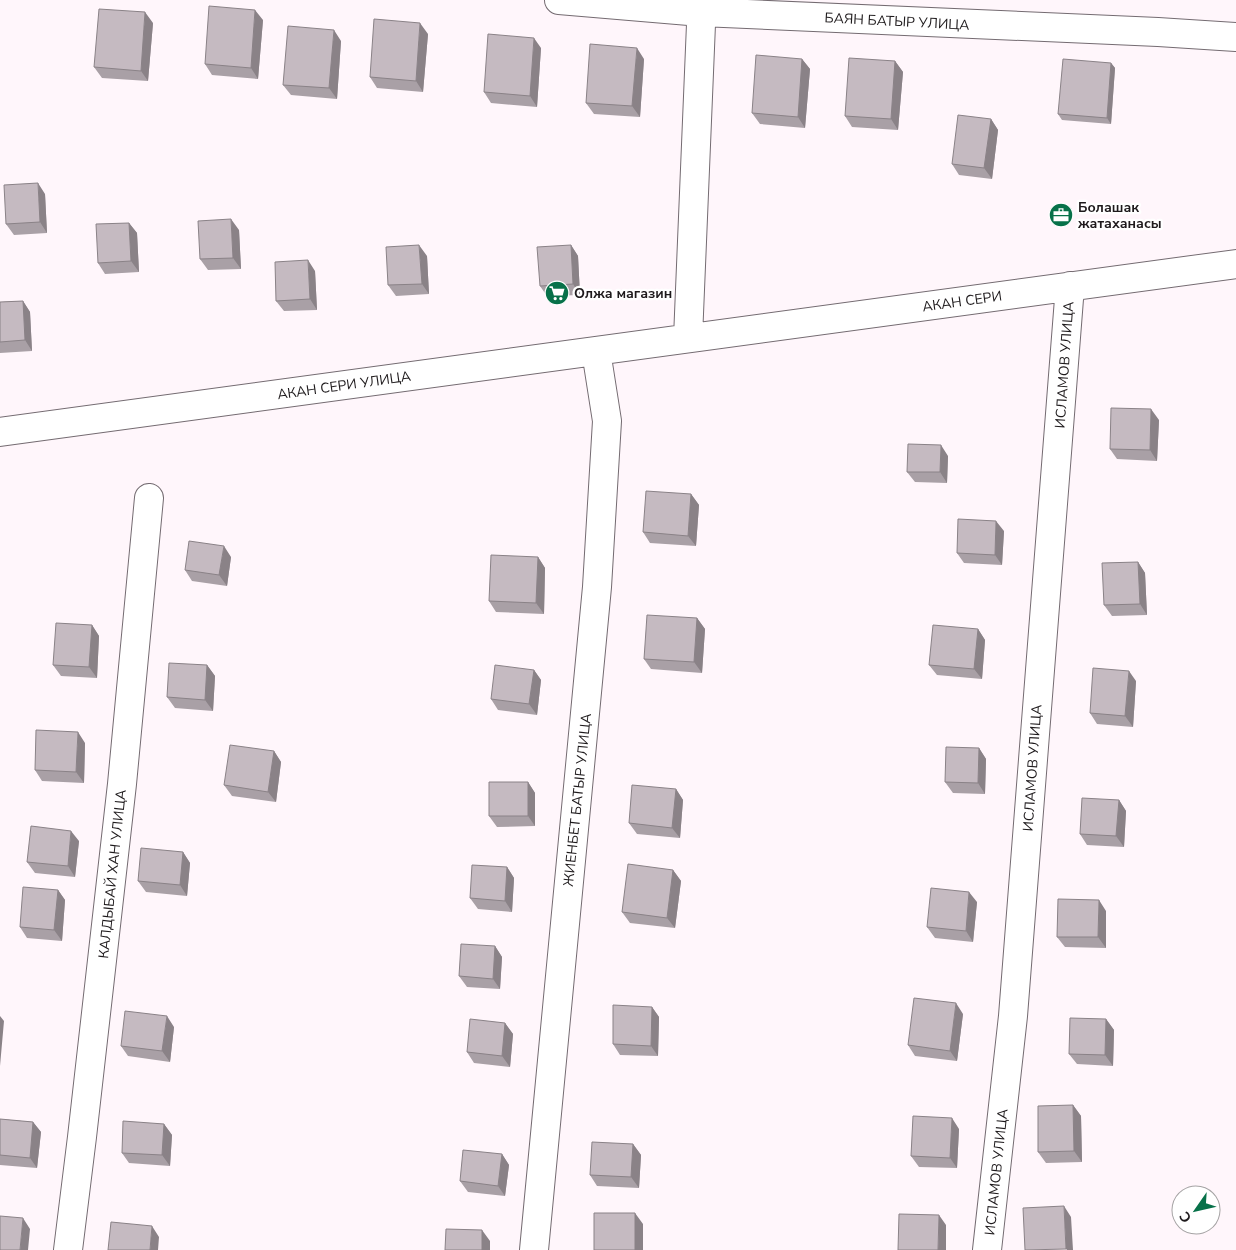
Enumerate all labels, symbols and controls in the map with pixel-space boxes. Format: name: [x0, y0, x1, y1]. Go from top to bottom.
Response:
street label: БАЯН БАТЫР УЛИЦА: [824, 8, 970, 35]
place label: Болашак жатаханасы: [1077, 198, 1162, 233]
office icon: Болашак жатаханасы: [1048, 202, 1074, 228]
supermarket icon: Олжа магазин: [544, 280, 570, 306]
place label: Олжа магазин: [574, 284, 672, 303]
street label: АКАН СЕРИ: [921, 287, 1003, 316]
street label: ИСЛАМОВ УЛИЦА: [1051, 301, 1078, 429]
street label: АКАН СЕРИ УЛИЦА: [276, 367, 412, 404]
street label: ИСЛАМОВ УЛИЦА: [1019, 704, 1046, 832]
street label: ЖИЕНБЕТ БАТЫР УЛИЦА: [559, 712, 596, 888]
street label: КАЛДЫБАЙ ХАН УЛИЦА: [94, 789, 131, 960]
street label: ИСЛАМОВ УЛИЦА: [980, 1108, 1013, 1236]
north arrow: [1171, 1185, 1221, 1235]
text: С: [1175, 1207, 1196, 1226]

